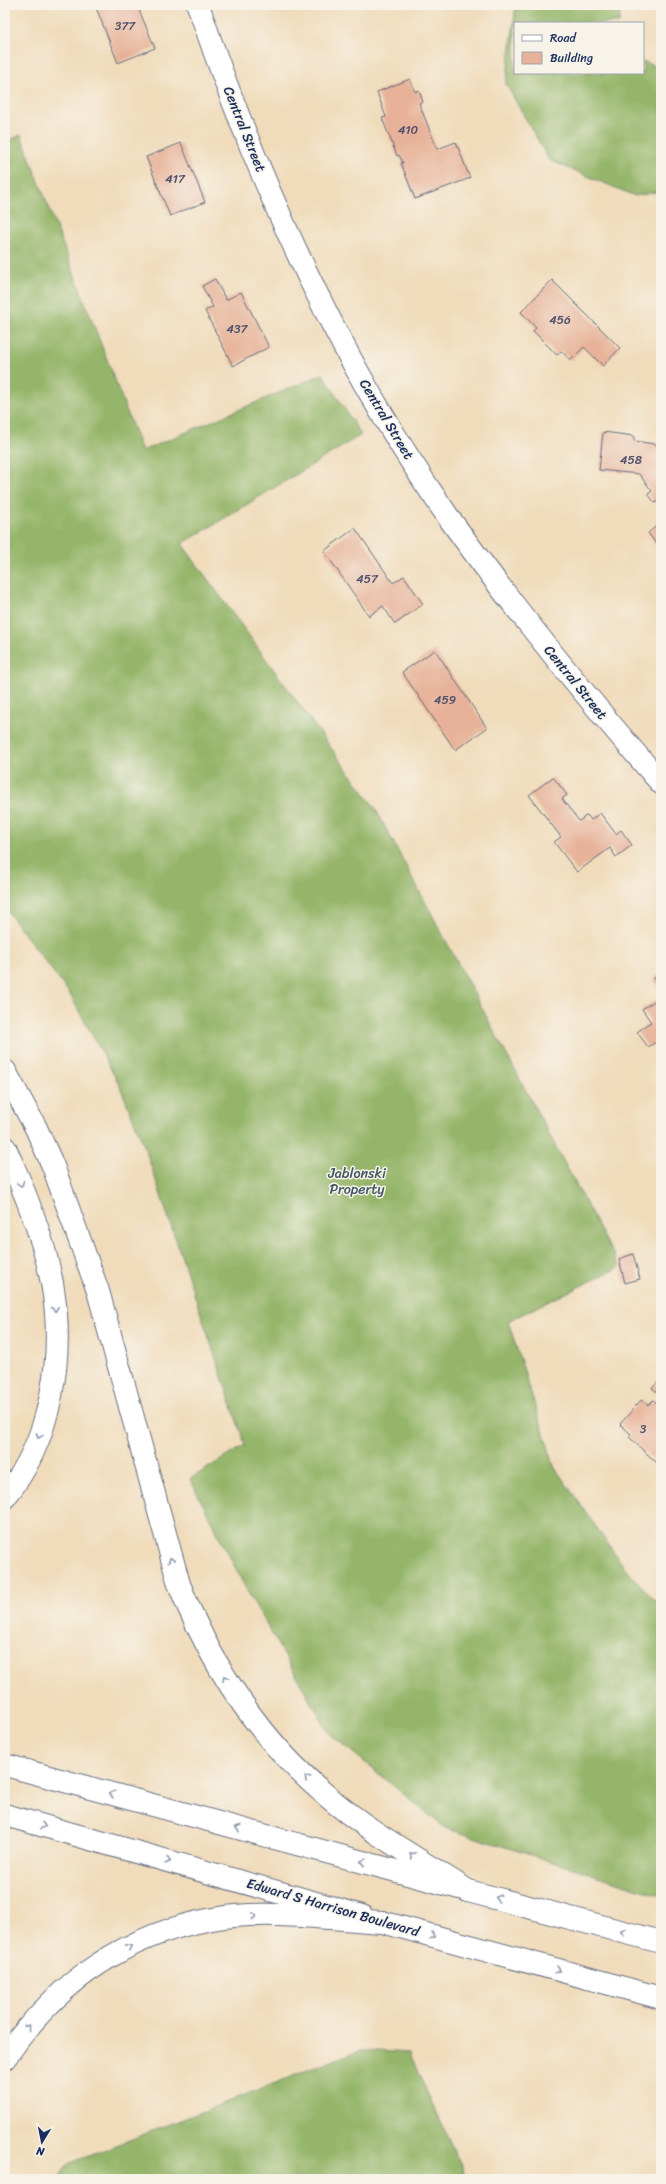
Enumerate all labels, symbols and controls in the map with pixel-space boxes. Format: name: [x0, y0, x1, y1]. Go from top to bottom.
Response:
house number: 377: [115, 15, 136, 37]
legend: [514, 22, 644, 74]
text: Road: [550, 27, 577, 49]
text: Building: [550, 47, 593, 69]
street label: Central Street: [216, 82, 273, 176]
house number: 410: [398, 119, 419, 141]
house number: 417: [165, 168, 186, 190]
house number: 456: [549, 309, 571, 331]
house number: 437: [227, 318, 249, 340]
street label: Central Street: [352, 374, 421, 465]
house number: 458: [620, 449, 642, 471]
house number: 457: [356, 568, 379, 590]
street label: Central Street: [537, 639, 614, 725]
house number: 459: [434, 689, 456, 711]
park label: Jablonski Property: [327, 1161, 387, 1202]
one-way arrow: [16, 1179, 24, 1187]
one-way arrow: [50, 1306, 59, 1312]
house number: 3: [640, 1418, 647, 1440]
one-way arrow: [35, 1433, 43, 1440]
one-way arrow: [167, 1557, 176, 1564]
one-way arrow: [223, 1675, 230, 1682]
one-way arrow: [304, 1776, 312, 1783]
one-way arrow: [109, 1790, 116, 1799]
one-way arrow: [39, 1821, 46, 1830]
one-way arrow: [234, 1824, 241, 1833]
one-way arrow: [409, 1852, 416, 1859]
one-way arrow: [165, 1856, 171, 1864]
one-way arrow: [360, 1858, 367, 1867]
street label: Edward S Harrison Boulevard: [244, 1871, 424, 1945]
one-way arrow: [494, 1895, 501, 1903]
one-way arrow: [251, 1912, 257, 1921]
one-way arrow: [620, 1928, 627, 1937]
one-way arrow: [429, 1931, 436, 1939]
one-way arrow: [125, 1944, 133, 1952]
one-way arrow: [555, 1965, 561, 1973]
one-way arrow: [24, 2024, 31, 2032]
north arrow: [22, 2122, 62, 2162]
text: N: [35, 2141, 47, 2162]

